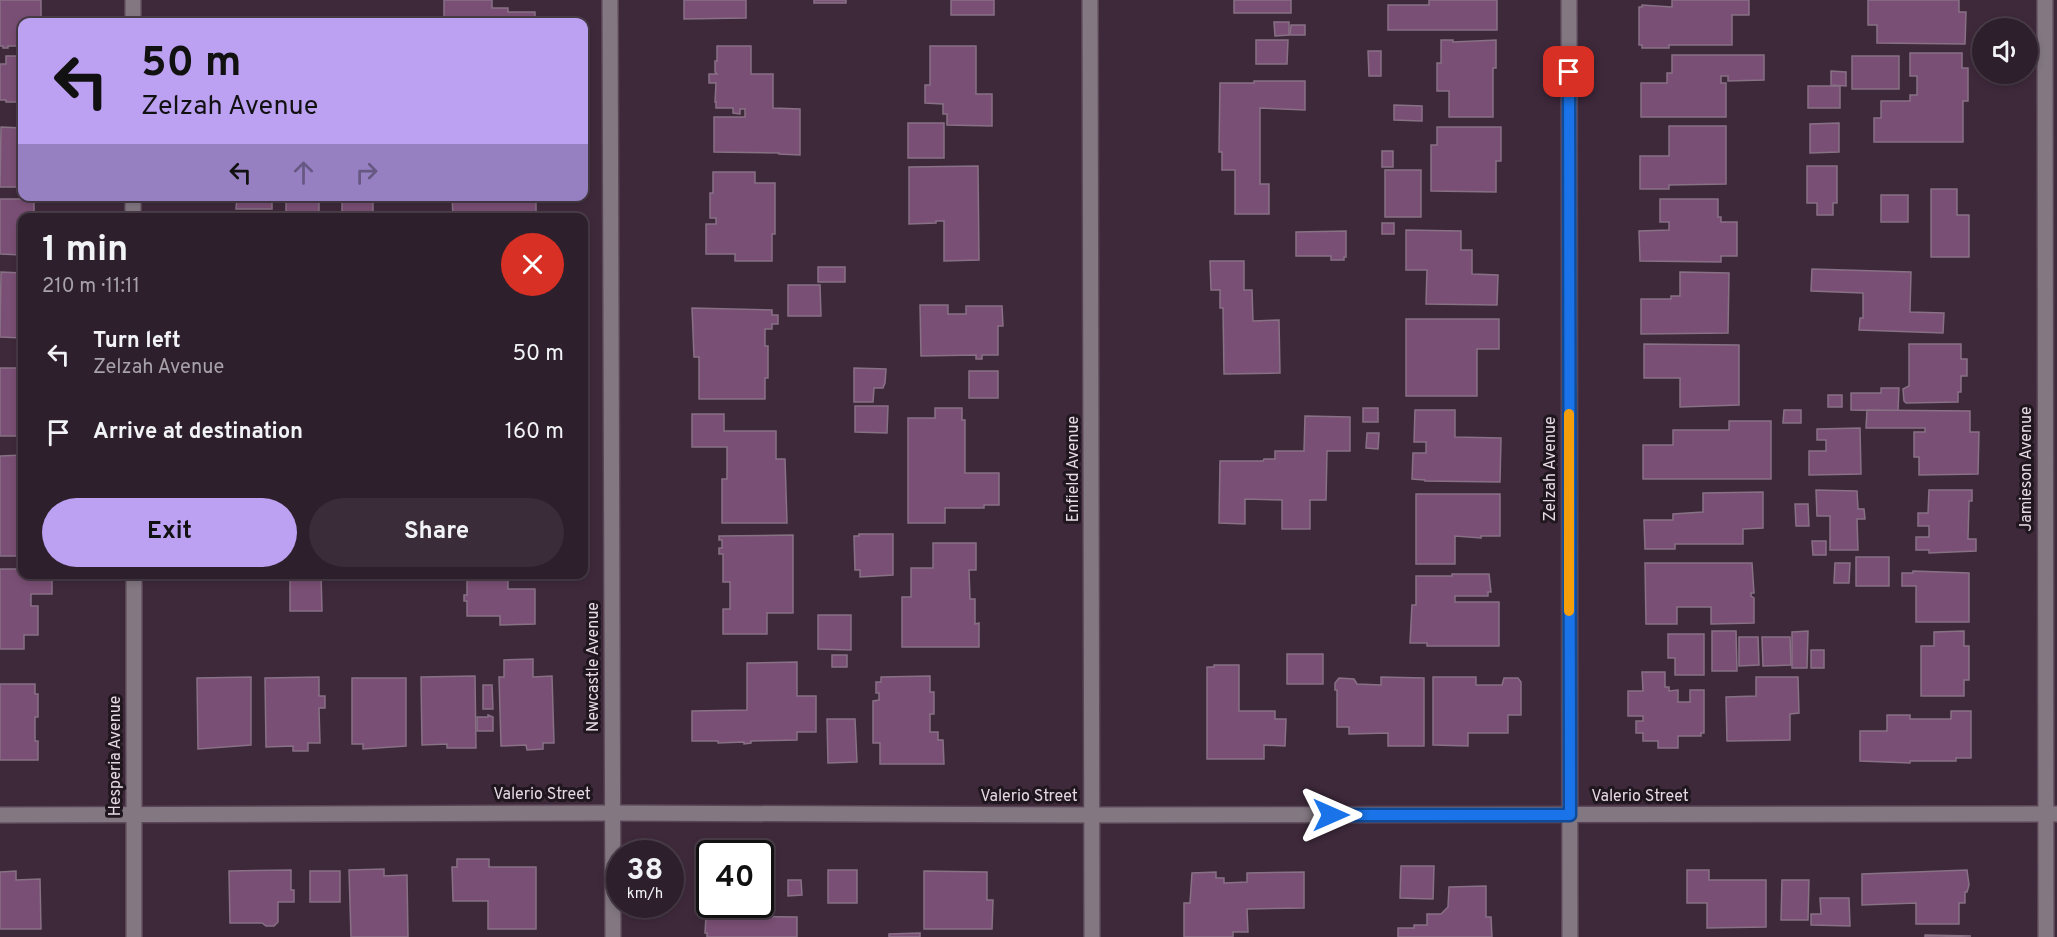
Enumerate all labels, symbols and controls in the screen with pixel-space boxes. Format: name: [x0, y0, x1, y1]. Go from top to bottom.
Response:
map controls: [1972, 18, 2038, 84]
button: sound: [1972, 18, 2038, 84]
text: 50 m: [141, 38, 242, 91]
icon: left: [42, 42, 120, 120]
pin: [1543, 46, 1594, 97]
icon: arrive: [1552, 55, 1585, 88]
text: Zelzah Avenue: [141, 90, 318, 124]
icon: left: [224, 156, 257, 189]
icon: ahead: [287, 156, 320, 189]
icon: right: [350, 156, 383, 189]
text: 1 min: [42, 228, 128, 274]
button: close: [501, 233, 564, 296]
text: 210 m · 11:11: [42, 274, 140, 300]
text: Turn left: [93, 328, 181, 355]
icon: left: [42, 338, 75, 371]
text: 50 m: [512, 341, 564, 368]
text: Zelzah Avenue: [93, 355, 224, 381]
street label: Jamieson Avenue: [2017, 406, 2037, 532]
icon: arrive: [42, 416, 75, 449]
street label: Enfield Avenue: [1064, 416, 1084, 522]
street label: Zelzah Avenue: [1541, 417, 1561, 522]
text: Arrive at destination: [93, 419, 303, 446]
text: 160 m: [505, 419, 564, 446]
button: Exit: [42, 498, 297, 567]
button: Share: [309, 498, 564, 567]
street label: Newcastle Avenue: [584, 602, 604, 732]
street label: Hesperia Avenue: [106, 696, 126, 816]
position arrow: [1299, 783, 1363, 847]
street label: Valerio Street: [493, 785, 591, 805]
street label: Valerio Street: [980, 787, 1078, 807]
street label: Valerio Street: [1591, 787, 1689, 807]
speed limit sign: 40: [696, 840, 774, 918]
text: 38: [627, 853, 663, 890]
text: km/h: [627, 885, 663, 904]

